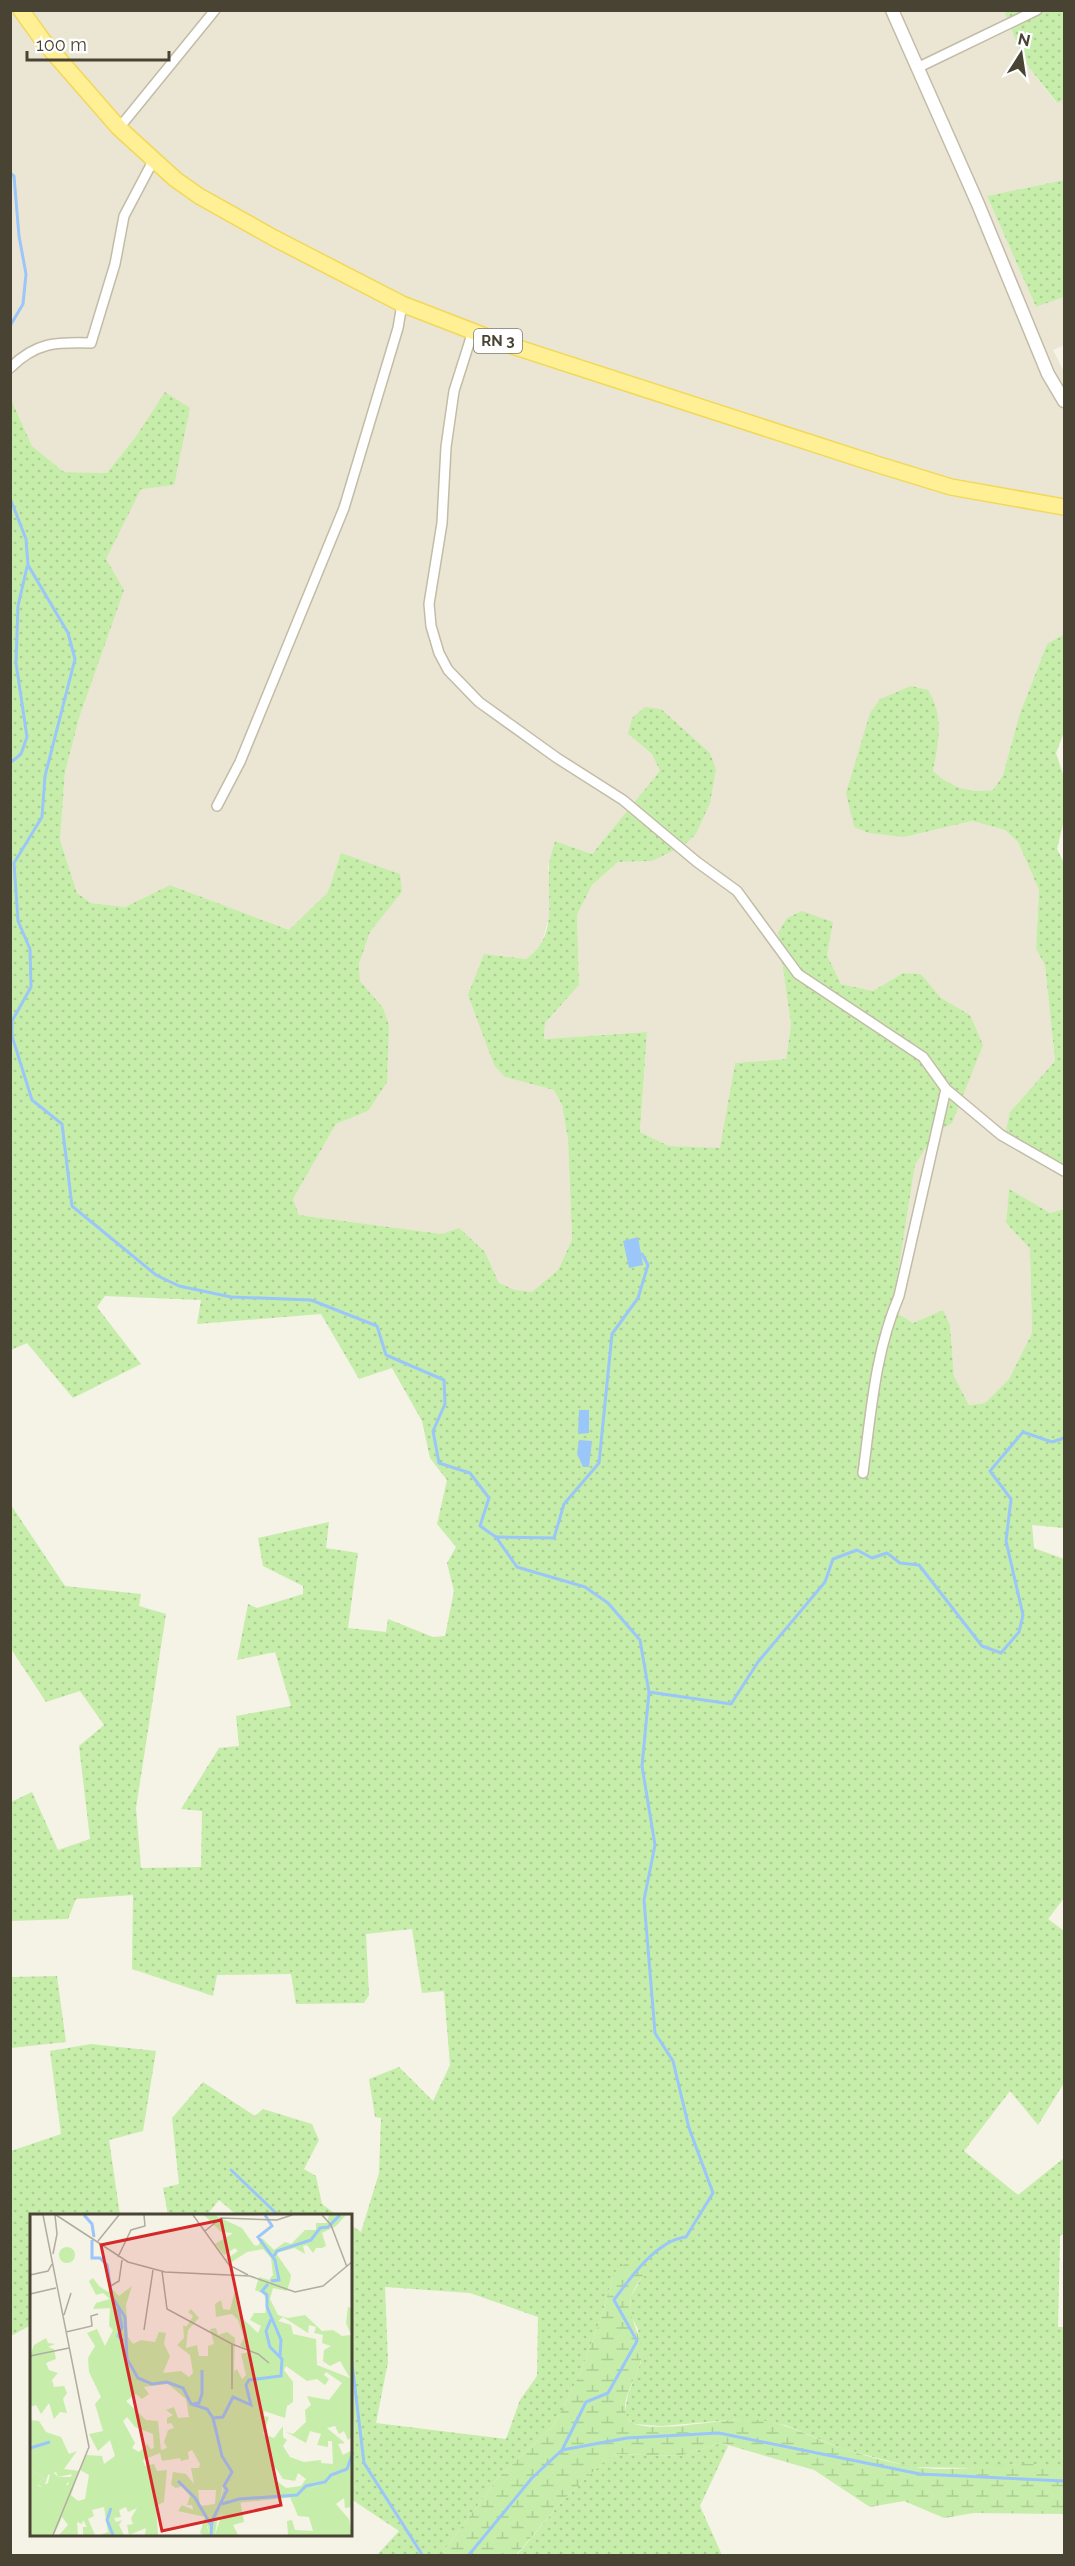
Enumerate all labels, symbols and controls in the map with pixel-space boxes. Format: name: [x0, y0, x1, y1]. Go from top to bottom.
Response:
scale bar: [27, 24, 170, 62]
north arrow: [991, 24, 1051, 84]
text: N: [1016, 29, 1032, 50]
text: 100 m: [36, 34, 87, 55]
road number: RN 3: [474, 329, 522, 353]
inset map: [30, 2214, 352, 2536]

